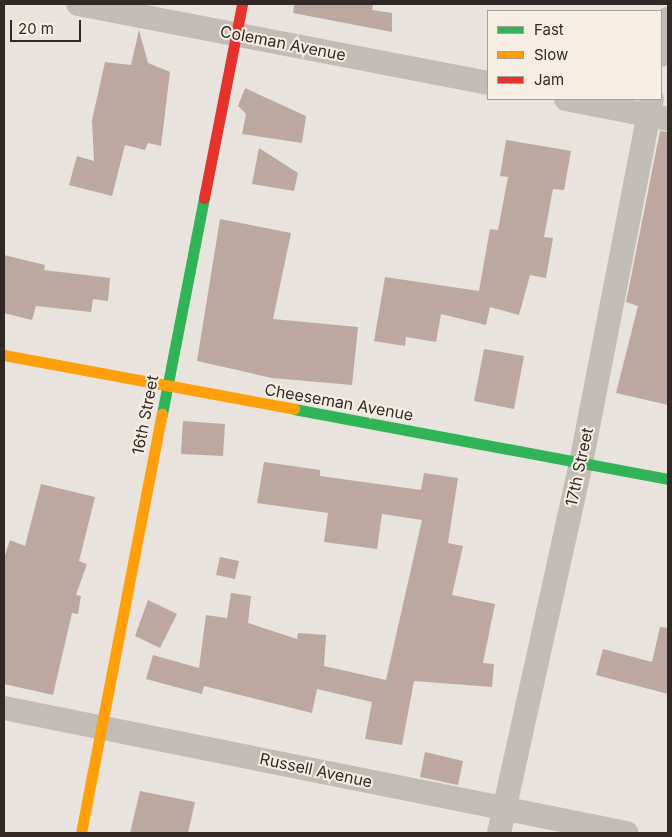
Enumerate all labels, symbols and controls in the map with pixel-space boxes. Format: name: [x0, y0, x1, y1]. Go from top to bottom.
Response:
scale bar: [12, 10, 84, 42]
legend: [487, 10, 662, 100]
text: 20 m: [18, 19, 54, 38]
text: Fast: [534, 20, 564, 39]
street label: Coleman Avenue: [219, 21, 347, 65]
text: Slow: [534, 45, 568, 64]
text: Jam: [534, 70, 564, 89]
street label: 16th Street: [128, 374, 162, 456]
street label: Cheeseman Avenue: [263, 379, 415, 425]
street label: 17th Street: [561, 426, 597, 508]
street label: Russell Avenue: [258, 749, 374, 791]

